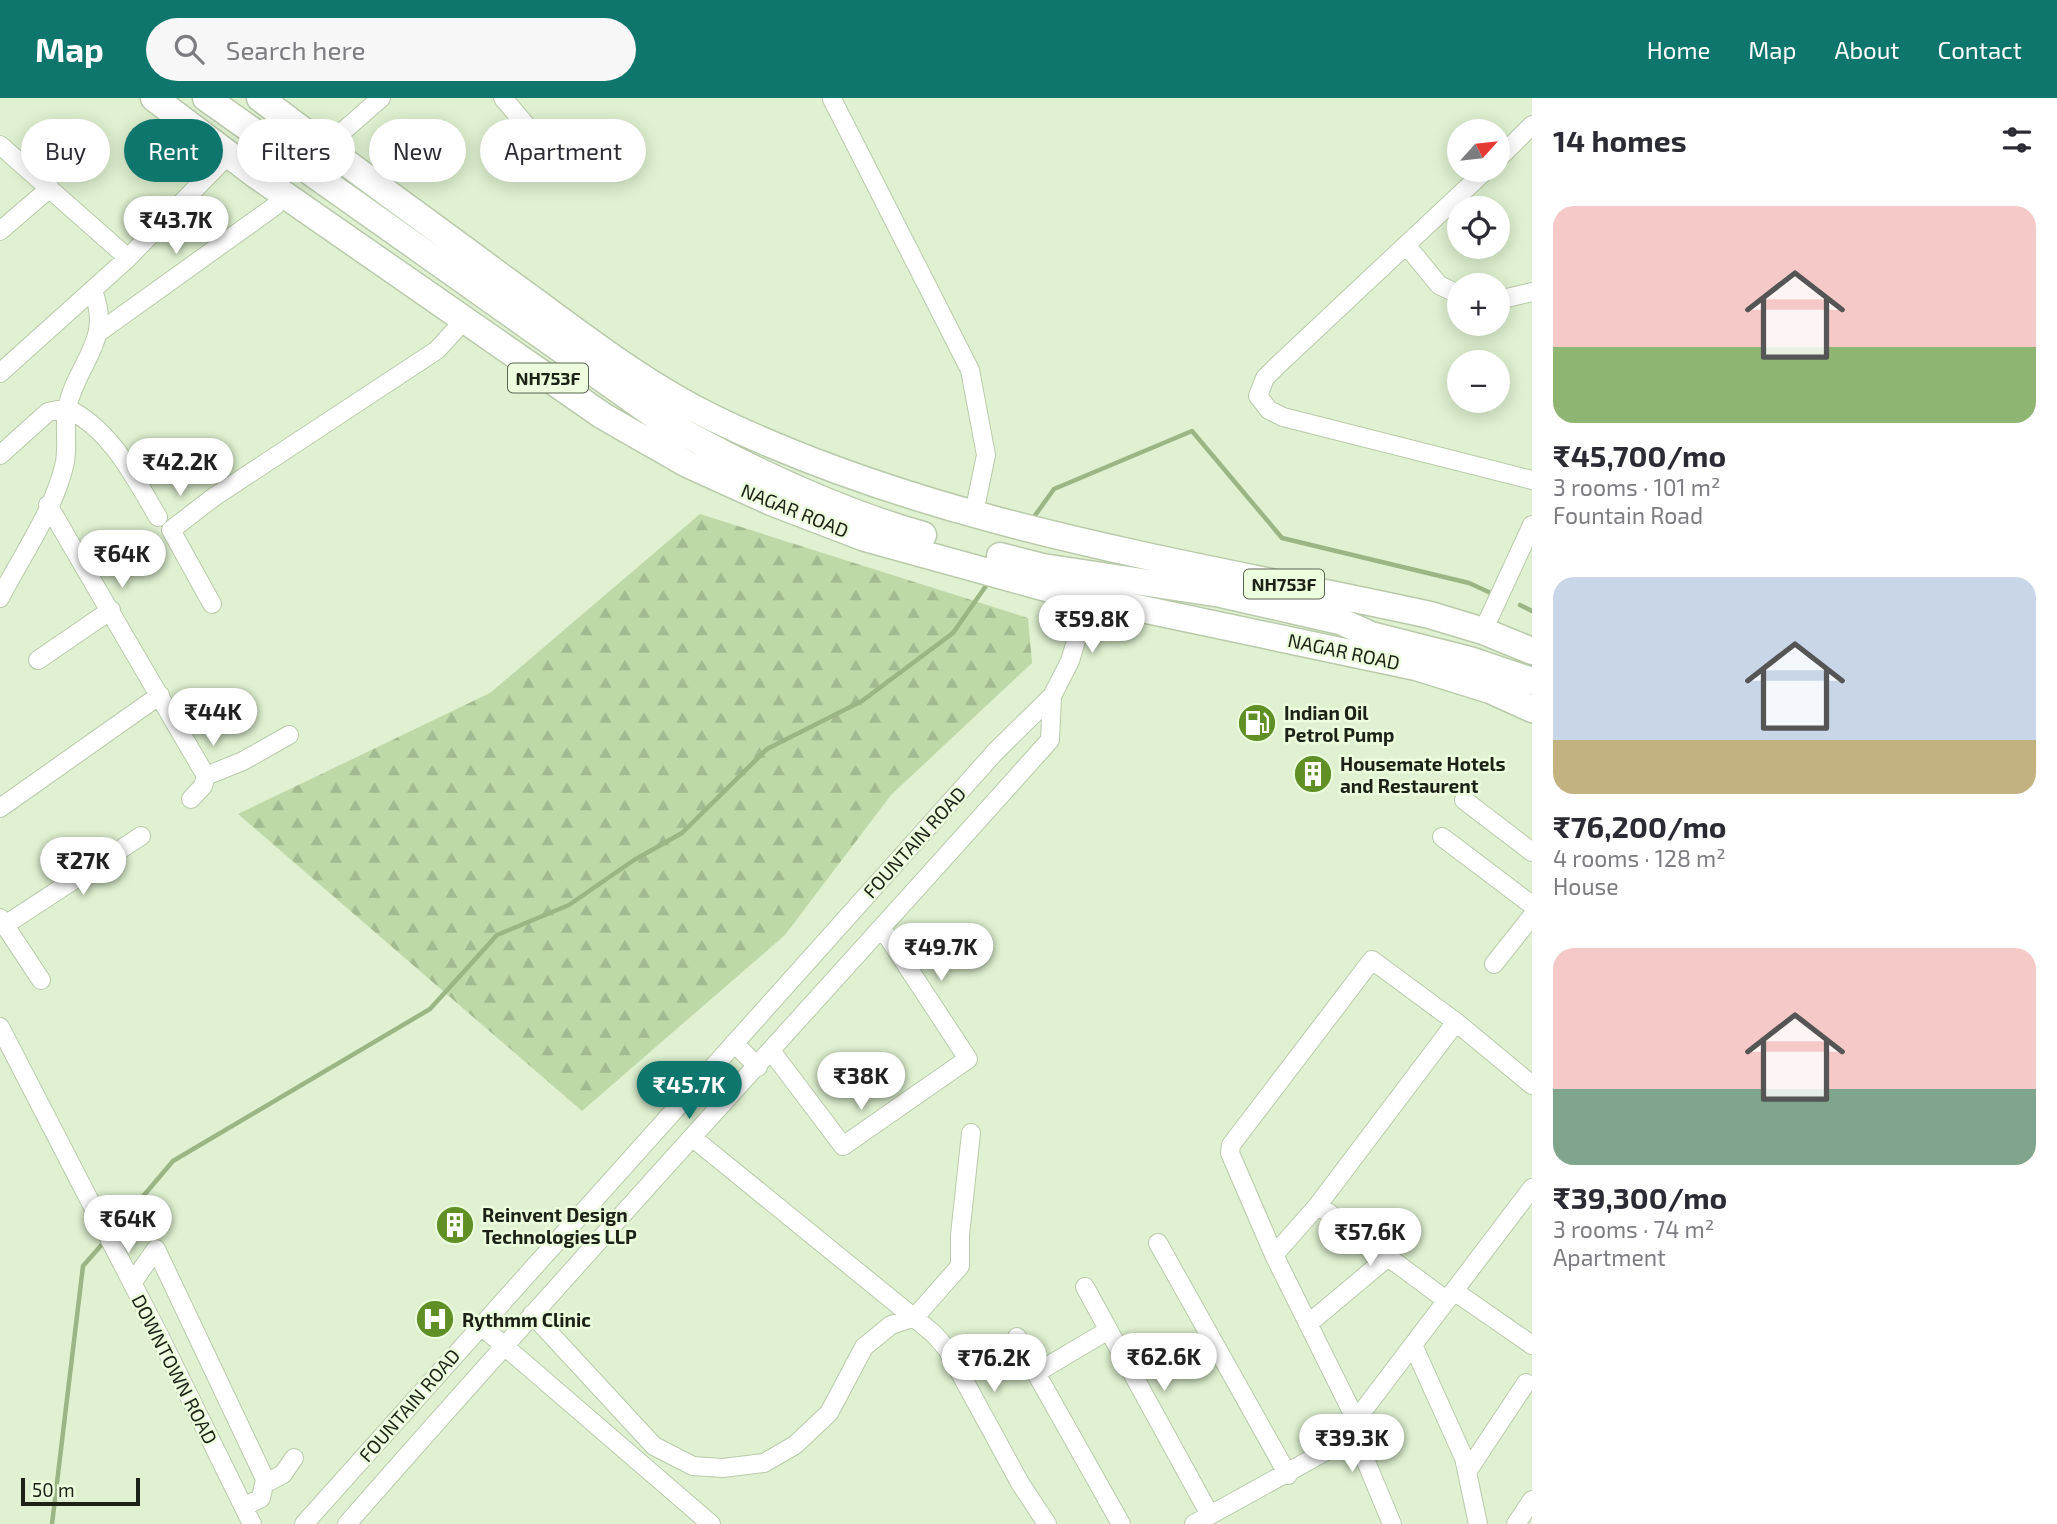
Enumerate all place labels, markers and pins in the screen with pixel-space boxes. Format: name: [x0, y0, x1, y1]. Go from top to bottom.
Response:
pin: ₹43.7K: [119, 197, 233, 256]
pin: ₹42.2K: [123, 438, 237, 498]
pin: ₹64K: [81, 531, 163, 590]
pin: ₹59.8K: [1035, 596, 1149, 655]
pin: ₹44K: [172, 688, 254, 748]
place label: Indian Oil Petrol Pump: [1284, 701, 1394, 746]
fuel station icon: Indian Oil Petrol Pump: [1236, 702, 1278, 744]
place label: Housemate Hotels and Restaurent: [1340, 752, 1506, 797]
building icon: Housemate Hotels and Restaurent: [1292, 753, 1334, 795]
pin: ₹27K: [42, 838, 124, 897]
pin: ₹49.7K: [884, 924, 998, 983]
pin: ₹38K: [820, 1052, 902, 1112]
pin: ₹45.7K: [632, 1062, 746, 1121]
pin: ₹64K: [87, 1196, 169, 1255]
place label: Reinvent Design Technologies LLP: [482, 1203, 637, 1248]
building icon: Reinvent Design Technologies LLP: [434, 1204, 476, 1246]
pin: ₹57.6K: [1313, 1208, 1427, 1268]
hospital icon: Rythmm Clinic: [414, 1298, 456, 1340]
place label: Rythmm Clinic: [462, 1308, 591, 1332]
pin: ₹76.2K: [937, 1334, 1051, 1394]
pin: ₹62.6K: [1107, 1334, 1221, 1393]
pin: ₹39.3K: [1295, 1414, 1409, 1474]

